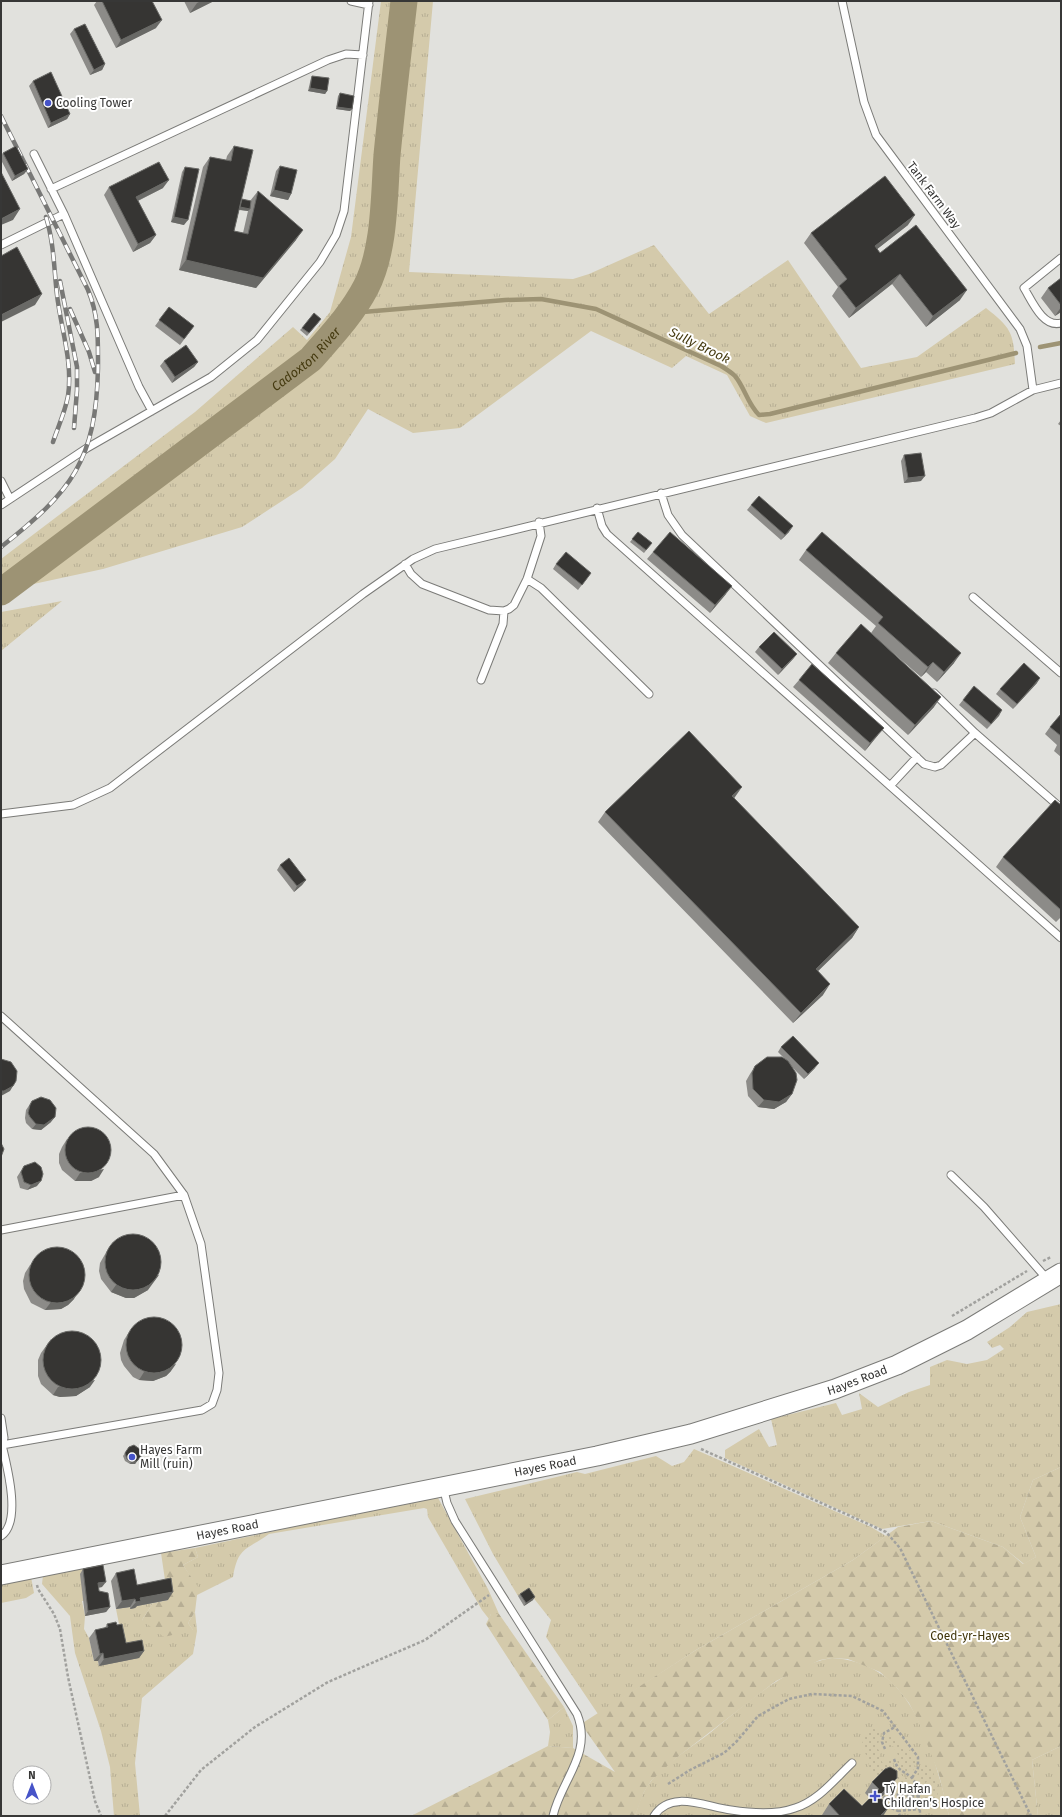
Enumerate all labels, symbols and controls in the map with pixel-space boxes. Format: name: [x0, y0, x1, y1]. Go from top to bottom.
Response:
place label: Cooling Tower: [56, 96, 133, 110]
marker: Cooling Tower: [43, 98, 53, 108]
street label: Tank Farm Way: [904, 159, 964, 231]
water label: Cadoxton River: [269, 323, 344, 394]
water label: Sully Brook: [666, 324, 733, 367]
street label: Hayes Road: [825, 1362, 889, 1398]
place label: Hayes Farm Mill (ruin): [140, 1443, 202, 1471]
marker: Hayes Farm Mill (ruin): [127, 1452, 137, 1462]
street label: Hayes Road: [513, 1453, 578, 1479]
street label: Hayes Road: [195, 1517, 260, 1543]
park label: Coed-yr-Hayes: [930, 1629, 1010, 1643]
north arrow: [12, 1765, 52, 1805]
text: N: [28, 1769, 36, 1782]
place label: Tŷ Hafan Children's Hospice: [884, 1782, 984, 1810]
marker: Tŷ Hafan Children's Hospice: [869, 1790, 881, 1802]

